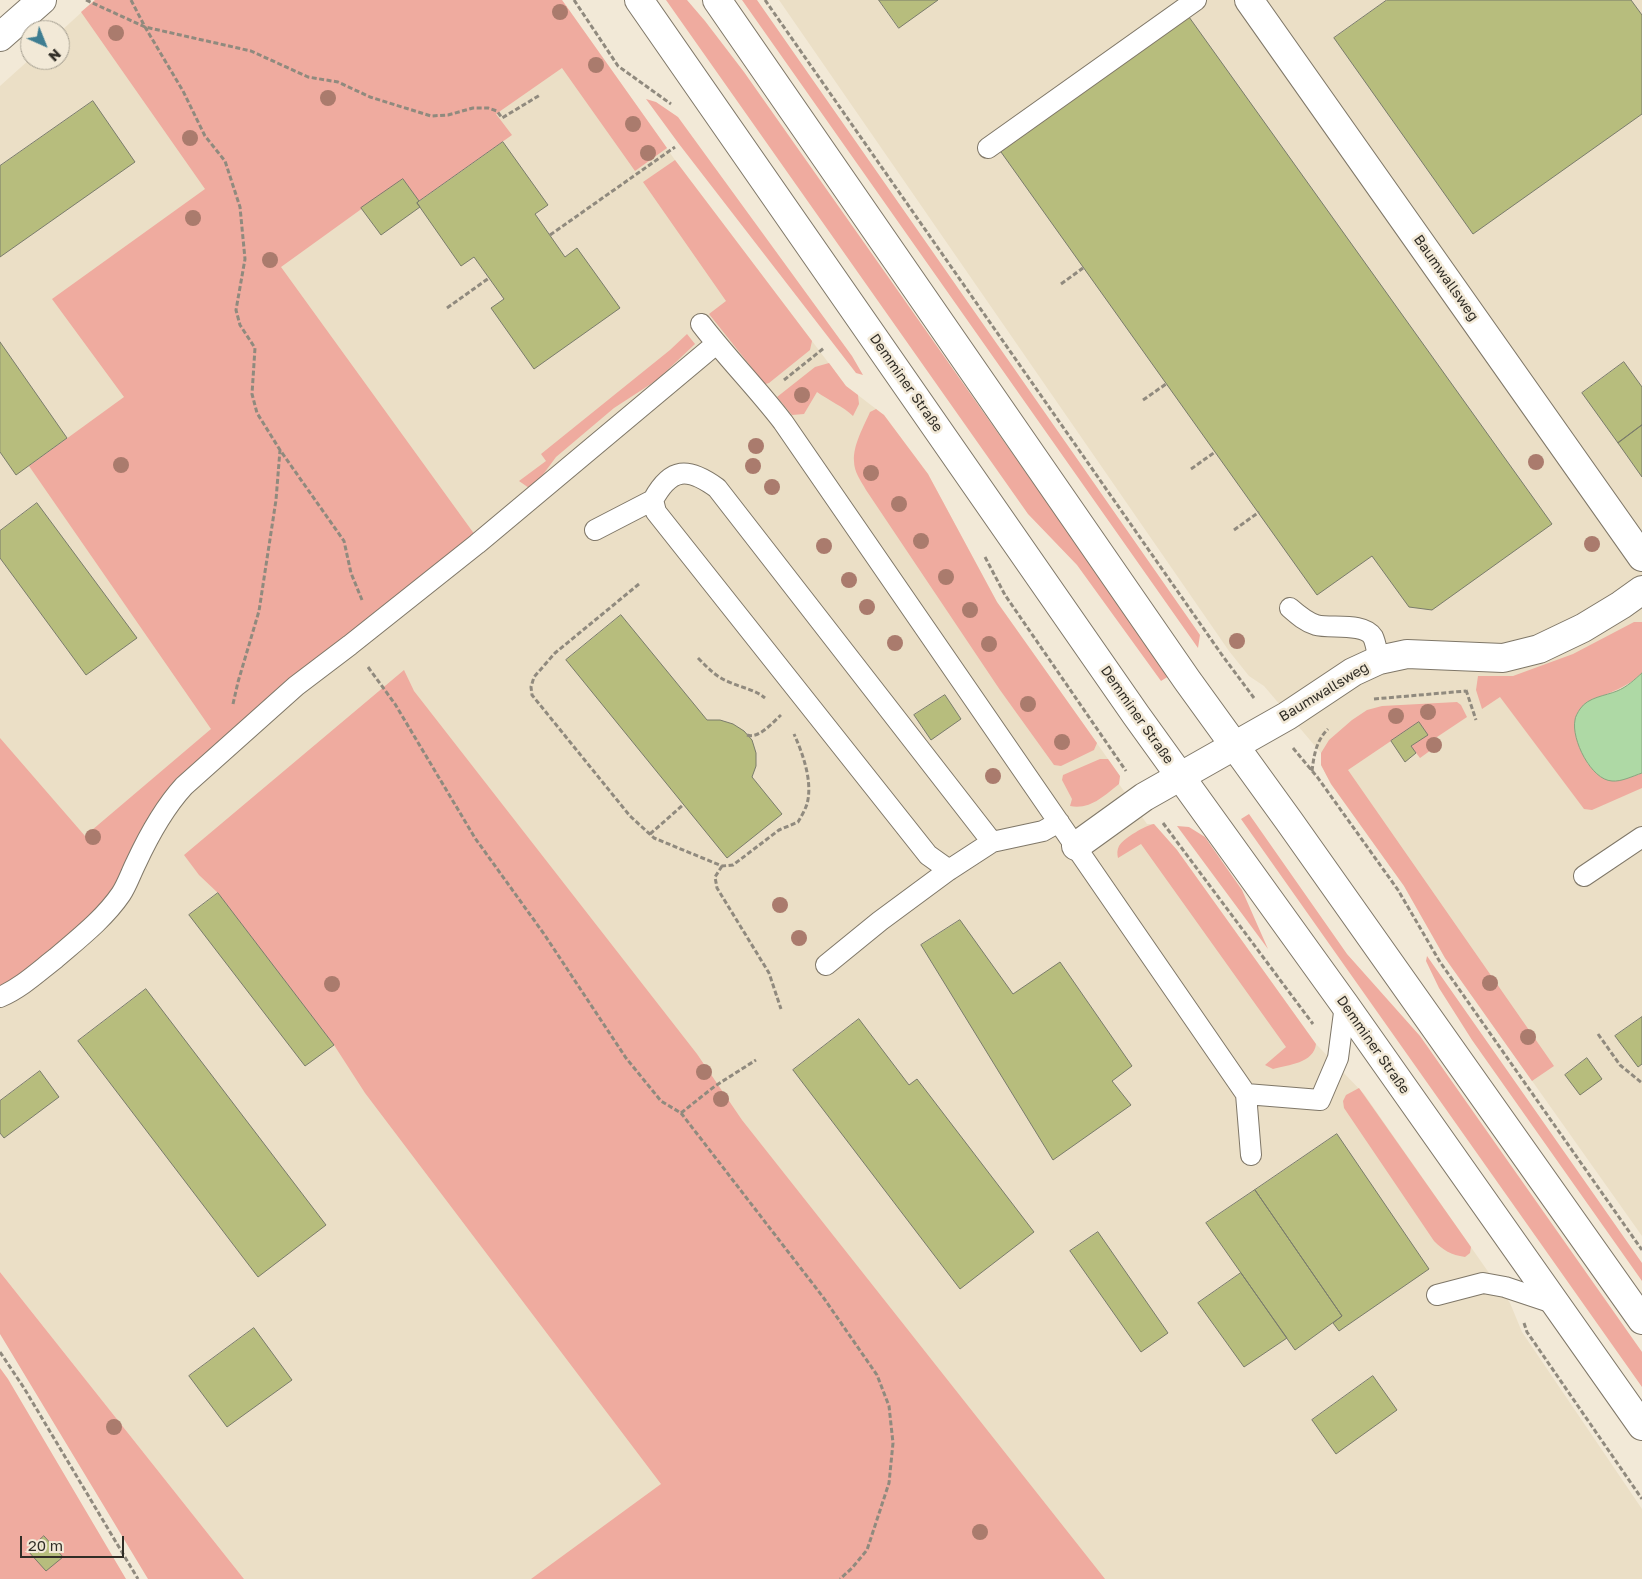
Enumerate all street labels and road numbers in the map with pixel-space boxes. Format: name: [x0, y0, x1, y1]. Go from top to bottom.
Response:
street label: Baumwallsweg: [1410, 232, 1482, 324]
street label: Demminer Straße: [866, 331, 946, 435]
street label: Baumwallsweg: [1276, 659, 1372, 725]
street label: Demminer Straße: [1097, 663, 1177, 767]
street label: Demminer Straße: [1333, 993, 1413, 1097]

